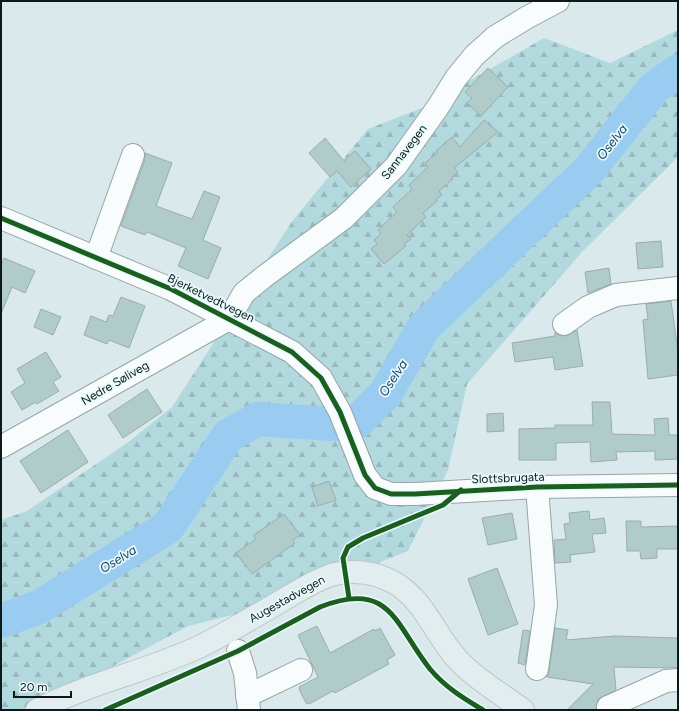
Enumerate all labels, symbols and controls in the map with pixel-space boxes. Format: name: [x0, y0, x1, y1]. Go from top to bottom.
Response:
water label: Oselva: [594, 121, 631, 163]
street label: Sannavegen: [378, 122, 430, 182]
street label: Bjerketvedtvegen: [165, 271, 257, 325]
water label: Oselva: [376, 357, 411, 399]
street label: Nedre Søliveg: [79, 358, 151, 408]
street label: Slottsbrugata: [471, 470, 545, 486]
water label: Oselva: [97, 542, 139, 576]
street label: Augestadvegen: [247, 572, 328, 626]
scale bar: [14, 673, 71, 699]
text: 20 m: [20, 680, 48, 694]

